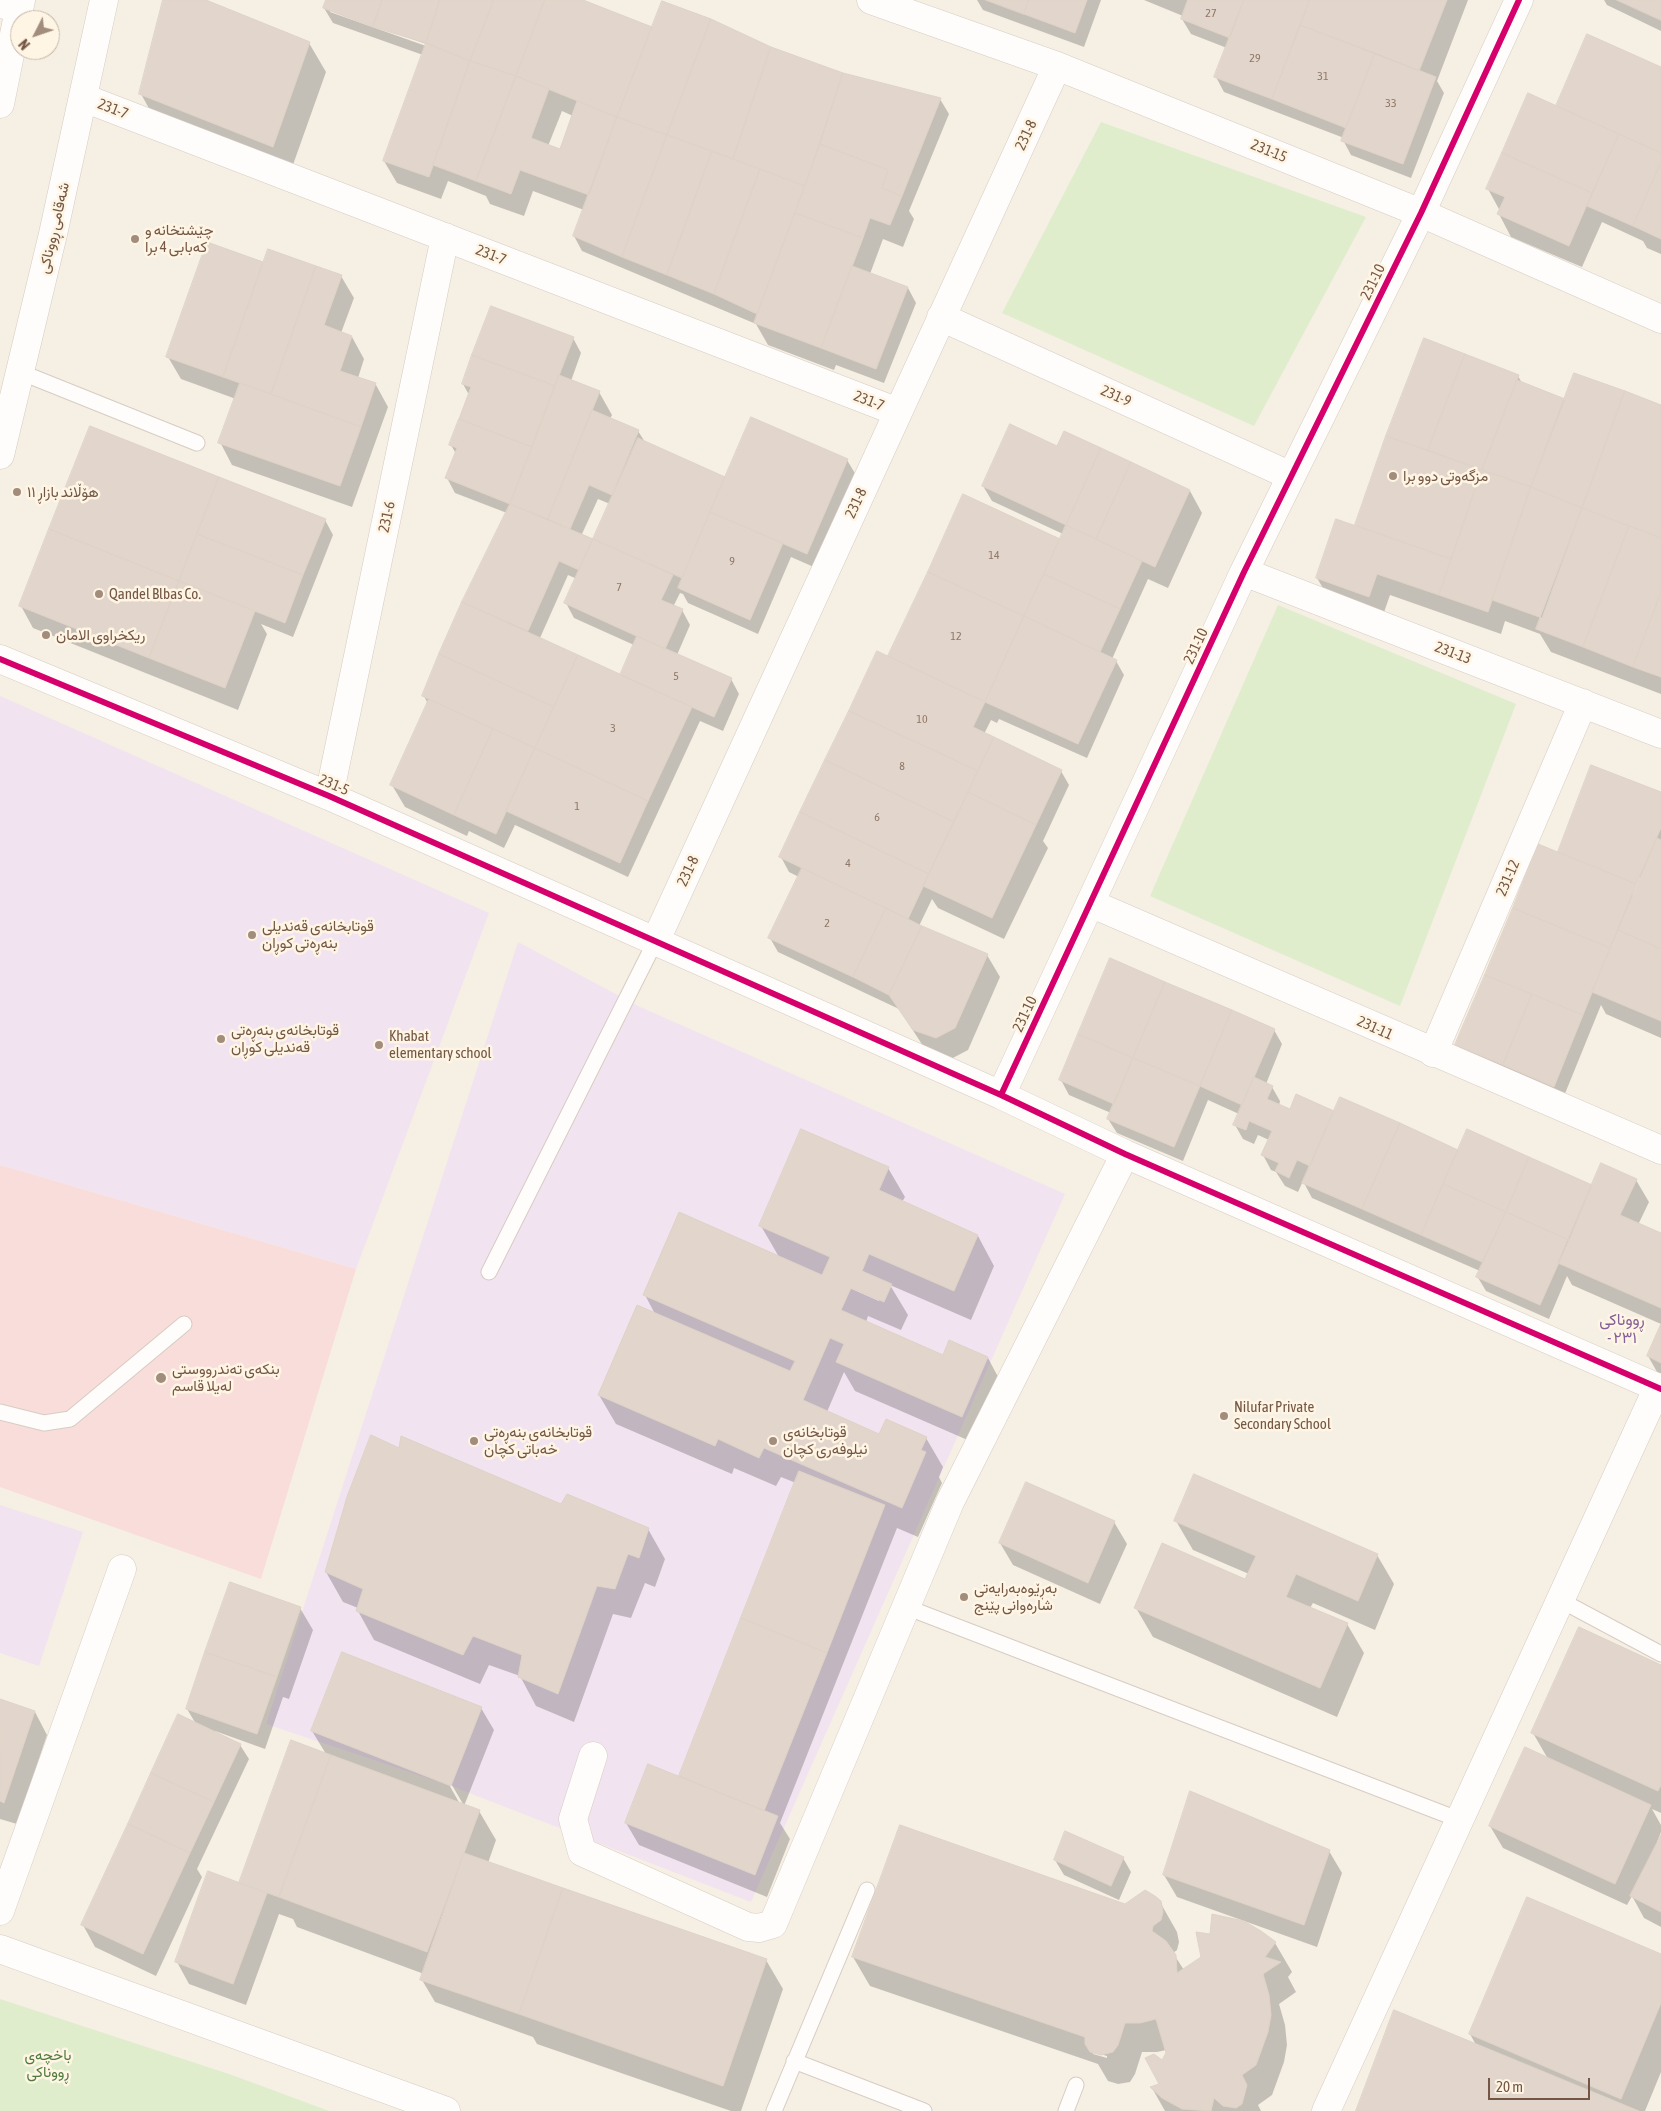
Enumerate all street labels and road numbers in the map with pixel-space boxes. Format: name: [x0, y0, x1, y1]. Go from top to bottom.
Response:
street label: 231-7: [95, 95, 131, 123]
street label: 231-8: [1011, 117, 1041, 153]
street label: 231-15: [1248, 136, 1290, 166]
street label: شەقامی ڕووناکی: [35, 181, 73, 275]
street label: 231-7: [473, 241, 509, 269]
street label: 231-10: [1357, 261, 1389, 303]
street label: 231-9: [1098, 381, 1134, 411]
street label: 231-7: [851, 387, 887, 415]
street label: 231-8: [841, 485, 871, 521]
street label: 231-6: [375, 500, 399, 534]
street label: 231-10: [1180, 625, 1212, 667]
street label: 231-13: [1432, 638, 1474, 668]
street label: 231-5: [316, 771, 352, 799]
street label: 231-8: [673, 853, 703, 889]
street label: 231-12: [1492, 857, 1524, 899]
street label: 231-10: [1009, 993, 1041, 1035]
street label: 231-11: [1354, 1012, 1396, 1044]

